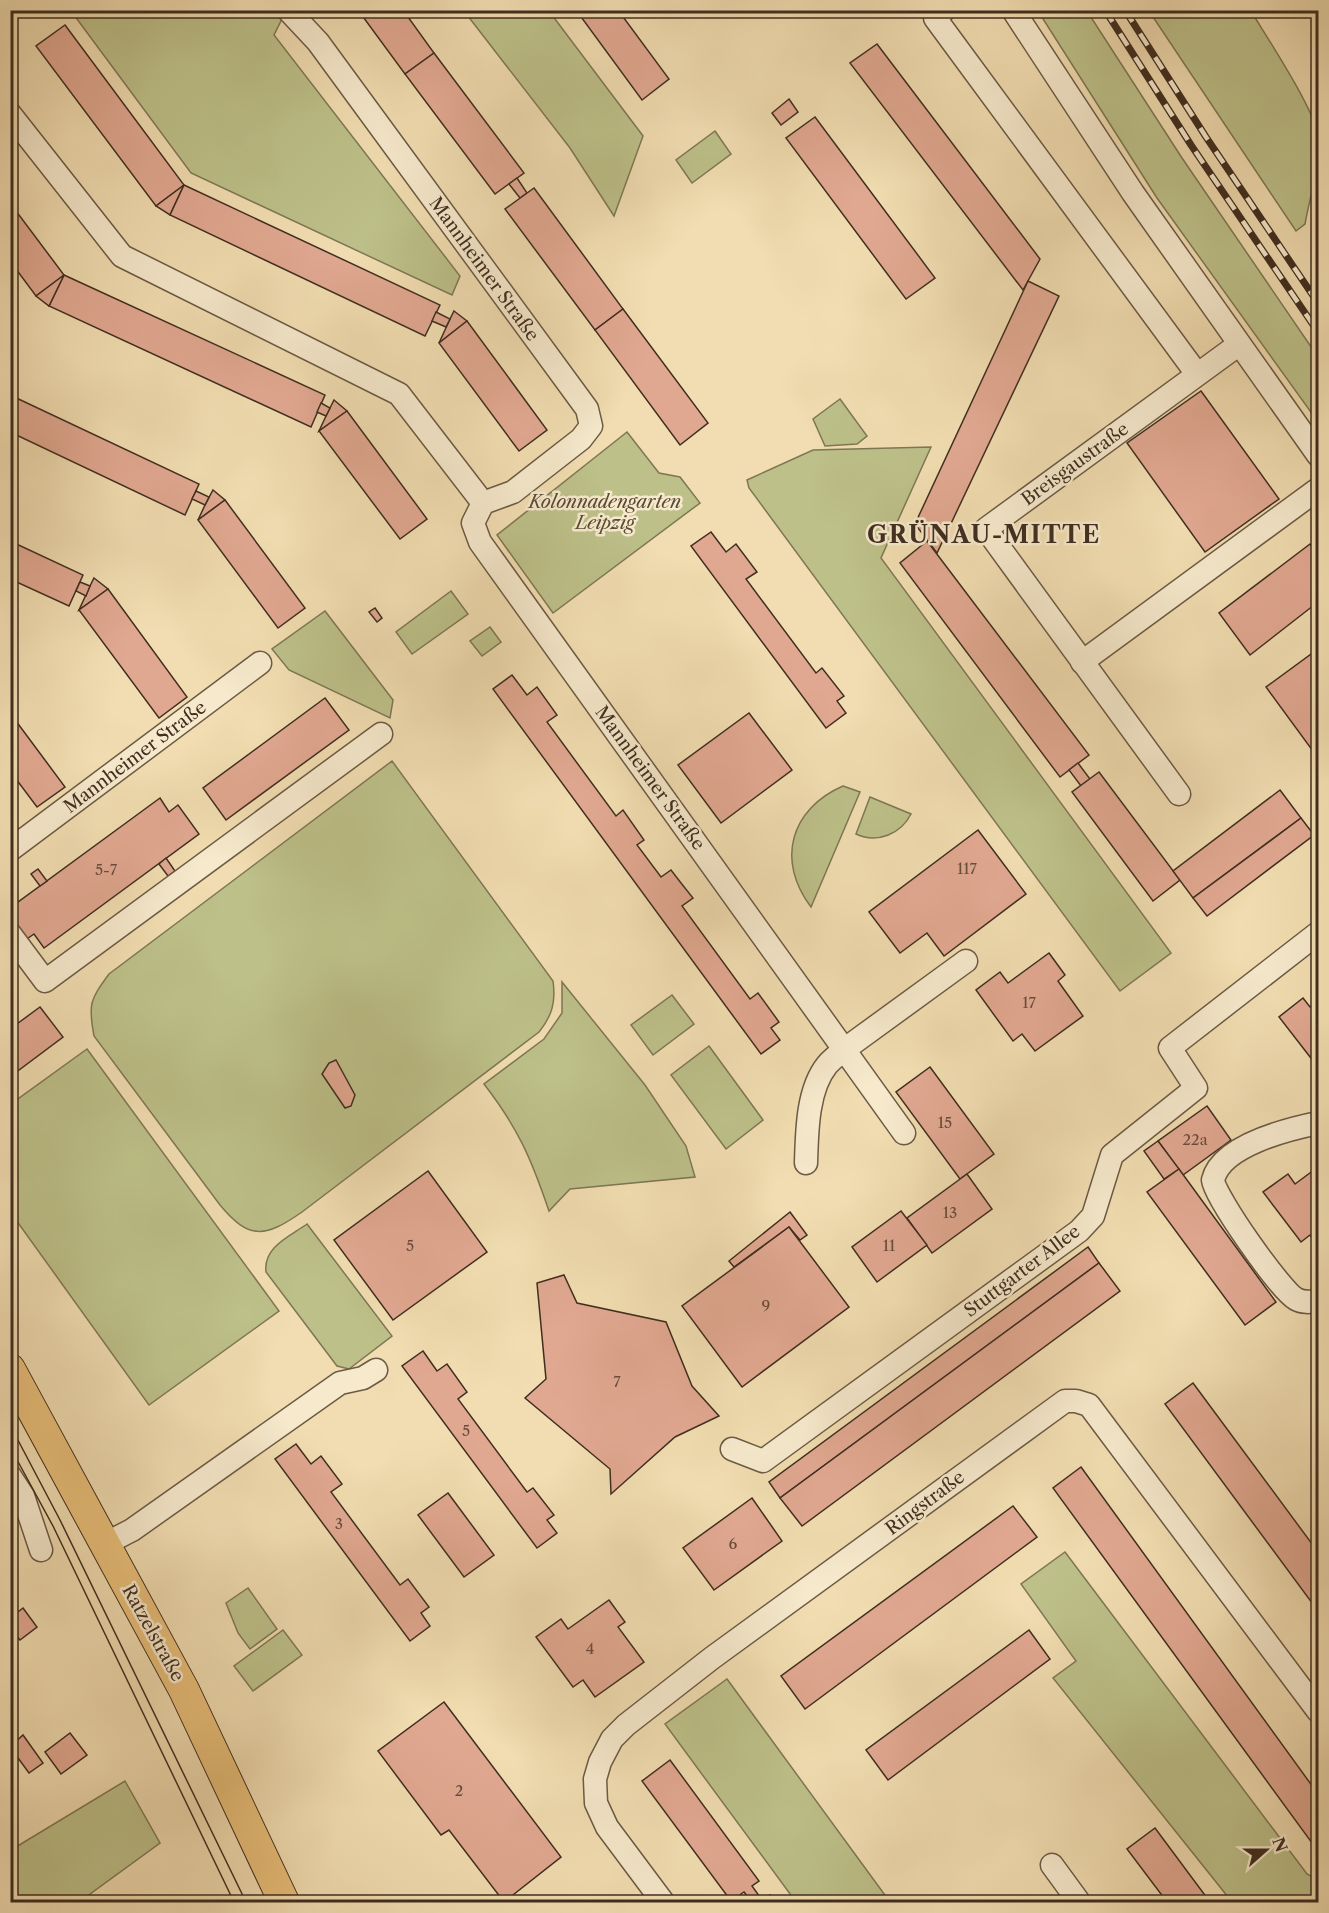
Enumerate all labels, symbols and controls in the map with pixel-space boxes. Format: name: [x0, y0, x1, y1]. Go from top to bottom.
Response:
street label: Mannheimer Straße: [424, 193, 544, 345]
street label: Breisgaustraße: [1017, 418, 1133, 510]
park label: Kolonnadengarten Leipzig: [527, 491, 681, 534]
district label: GRÜNAU-MITTE: [867, 519, 1101, 549]
street label: Mannheimer Straße: [59, 696, 211, 818]
street label: Mannheimer Straße: [590, 702, 710, 854]
house number: 117: [957, 859, 978, 878]
house number: 5-7: [95, 860, 118, 879]
house number: 17: [1022, 993, 1036, 1012]
house number: 15: [938, 1113, 952, 1132]
house number: 22a: [1182, 1130, 1208, 1149]
house number: 13: [943, 1203, 957, 1222]
street label: Stuttgarter Allee: [960, 1220, 1084, 1322]
house number: 5: [406, 1236, 414, 1255]
house number: 11: [883, 1236, 896, 1255]
house number: 9: [762, 1296, 770, 1315]
house number: 7: [613, 1372, 621, 1391]
house number: 5: [462, 1421, 470, 1440]
street label: Ringstraße: [881, 1466, 969, 1540]
house number: 3: [335, 1514, 343, 1533]
house number: 6: [729, 1534, 738, 1553]
street label: Ratzelstraße: [117, 1581, 189, 1685]
house number: 4: [586, 1639, 594, 1658]
house number: 2: [455, 1781, 463, 1800]
north arrow: [1236, 1820, 1296, 1880]
text: N: [1268, 1835, 1292, 1855]

